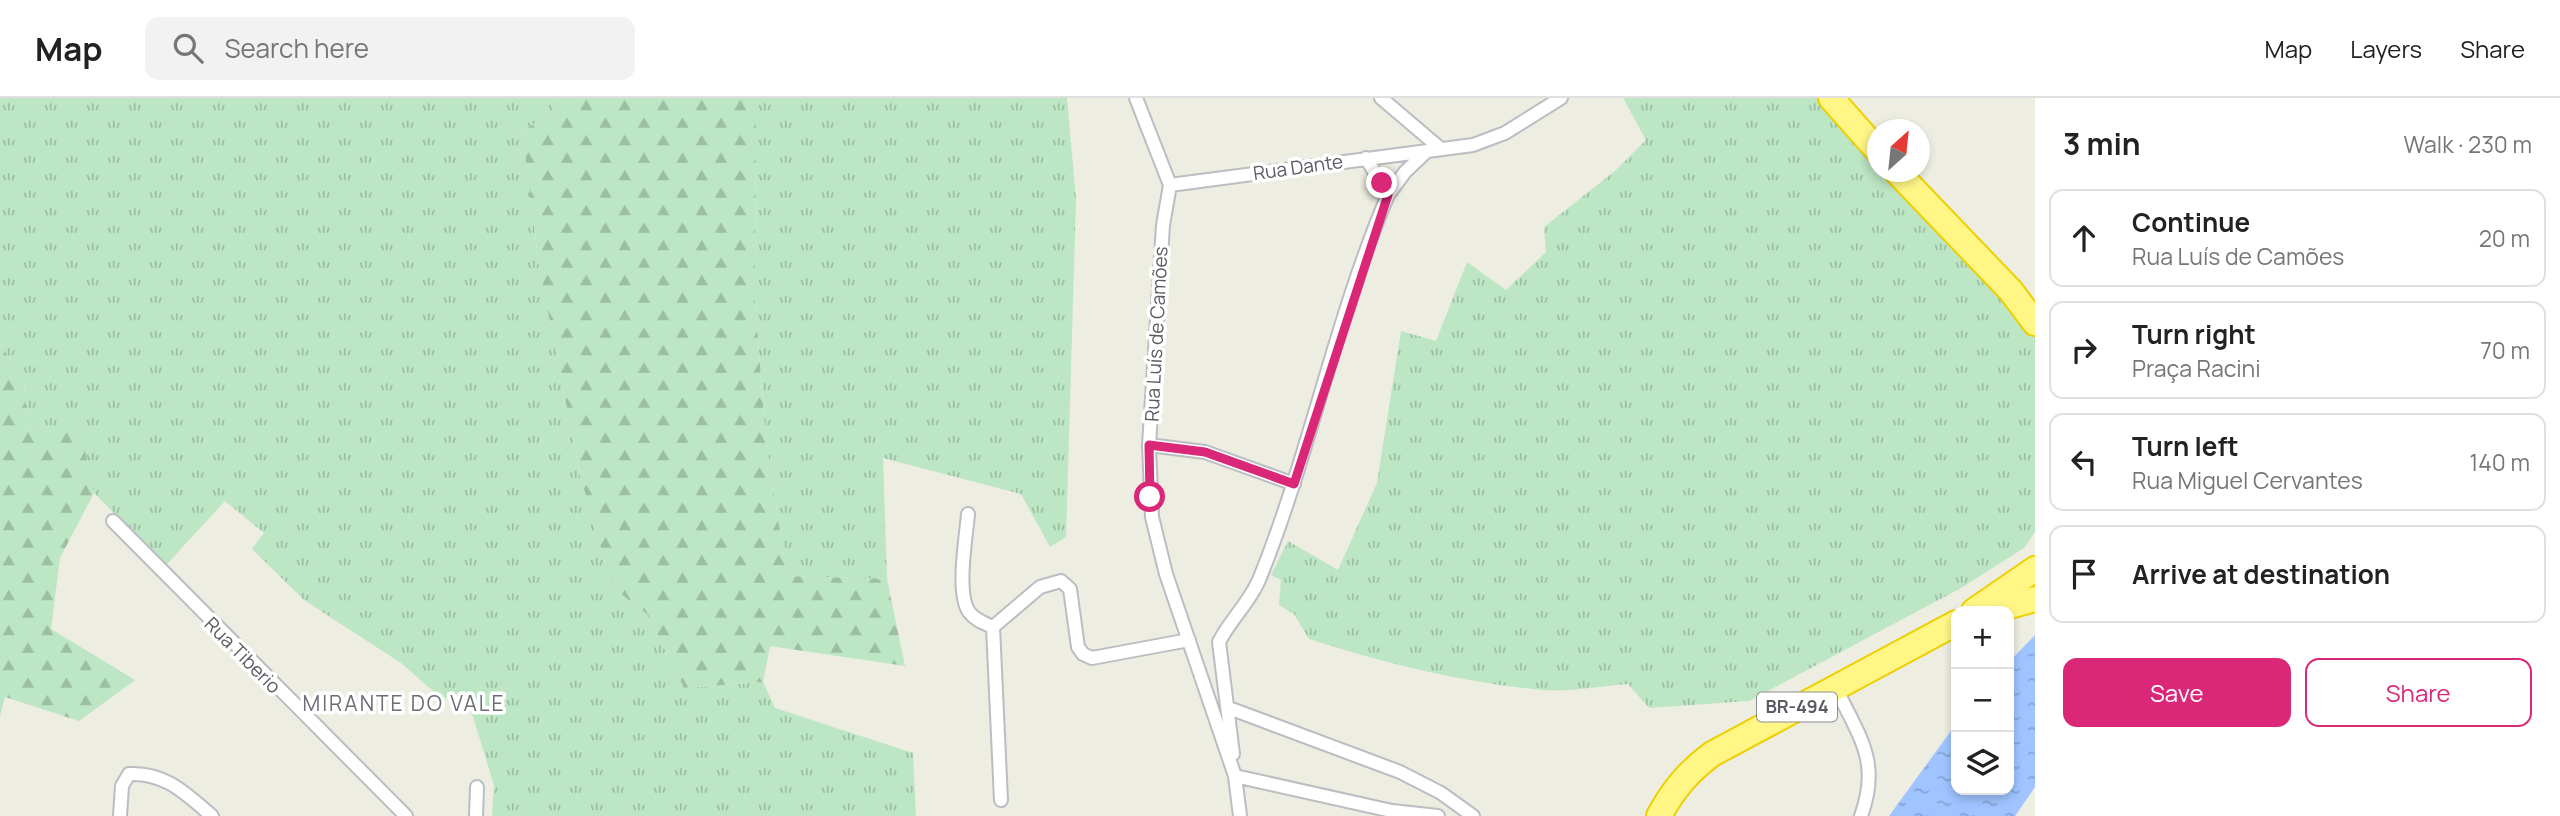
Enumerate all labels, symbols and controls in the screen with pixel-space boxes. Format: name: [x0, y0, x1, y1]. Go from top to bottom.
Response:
search box: [145, 17, 635, 80]
text: Map: [35, 26, 103, 71]
icon: search: [169, 29, 207, 67]
text: Search here: [225, 30, 369, 66]
text: Map: [2265, 32, 2312, 65]
text: Layers: [2350, 32, 2422, 65]
text: Share: [2460, 32, 2525, 65]
north arrow: [1867, 119, 1930, 182]
text: 3 min: [2063, 123, 2141, 164]
text: Walk · 230 m: [2404, 128, 2532, 160]
street label: Rua Dante: [1251, 148, 1345, 186]
route end: [1366, 167, 1397, 198]
text: Continue: [2132, 204, 2250, 240]
icon: ahead: [2065, 219, 2103, 257]
text: 20 m: [2479, 222, 2530, 254]
text: Rua Luís de Camões: [2132, 240, 2344, 272]
street label: Rua Luís de Camões: [1138, 246, 1174, 422]
text: Turn right: [2132, 316, 2256, 352]
icon: right: [2065, 331, 2103, 369]
text: 70 m: [2480, 334, 2530, 366]
text: Praça Racini: [2132, 352, 2261, 384]
text: Turn left: [2132, 428, 2239, 464]
icon: left: [2065, 443, 2103, 481]
text: 140 m: [2469, 446, 2530, 478]
text: Rua Miguel Cervantes: [2132, 464, 2363, 496]
route start: [1134, 481, 1165, 512]
icon: arrive: [2065, 555, 2103, 593]
text: Arrive at destination: [2132, 556, 2390, 592]
map controls: [1951, 606, 2014, 795]
button: +: [1951, 606, 2014, 669]
street label: Rua Tiberio: [199, 611, 287, 699]
button: Save: [2063, 658, 2291, 727]
button: Share: [2305, 658, 2532, 727]
button: −: [1951, 669, 2014, 732]
district label: MIRANTE DO VALE: [303, 689, 505, 717]
road number: BR-494: [1757, 692, 1837, 722]
button: layers: [1951, 732, 2014, 795]

